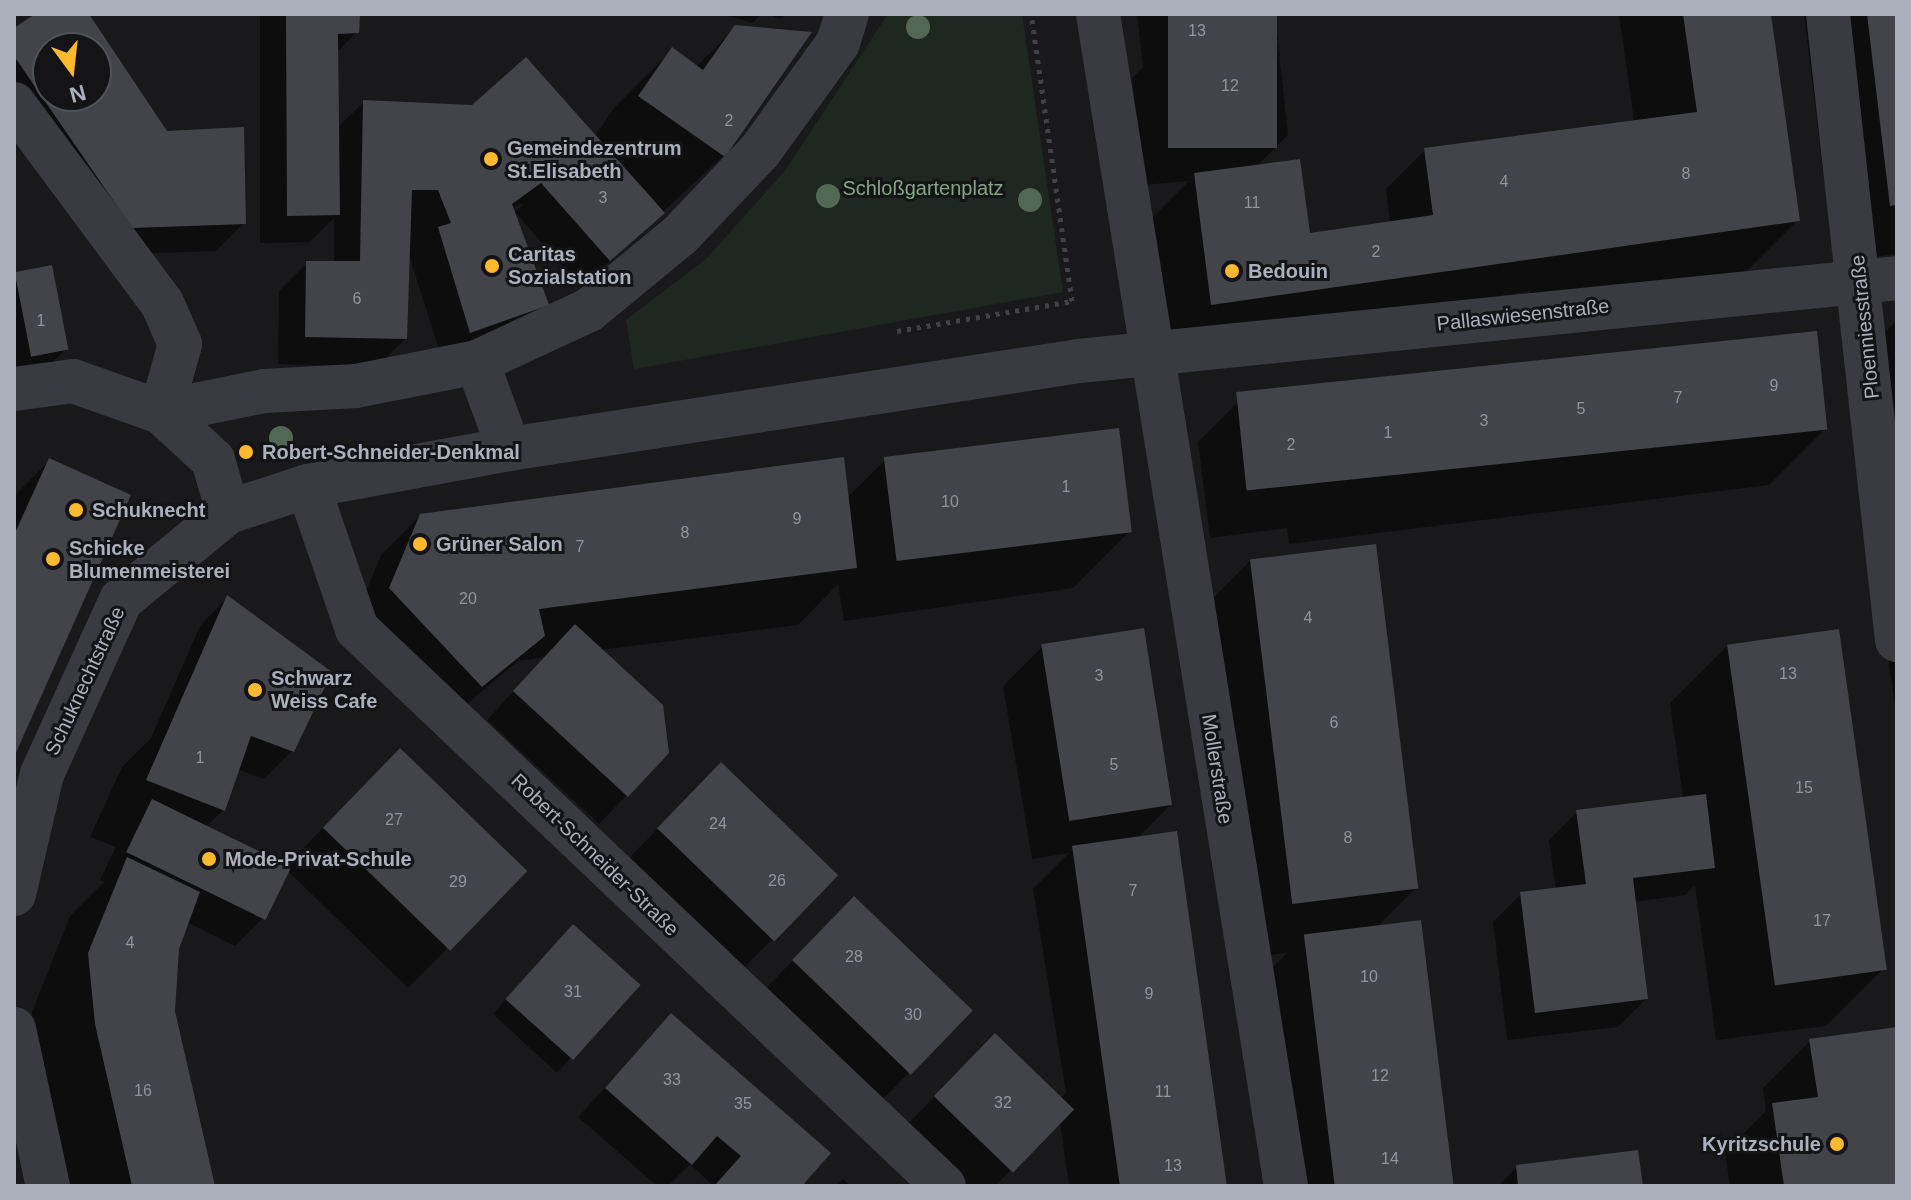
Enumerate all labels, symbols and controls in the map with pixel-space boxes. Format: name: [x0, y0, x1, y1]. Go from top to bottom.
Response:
house number: 13: [1188, 21, 1206, 41]
north arrow: [32, 32, 112, 112]
house number: 12: [1221, 76, 1239, 96]
text: N: [67, 80, 89, 108]
house number: 2: [725, 111, 733, 131]
place label: Gemeindezentrum St.Elisabeth: [507, 136, 681, 183]
marker: Gemeindezentrum St.Elisabeth: [482, 150, 500, 168]
house number: 8: [1682, 164, 1690, 184]
house number: 4: [1500, 172, 1508, 192]
park label: Schloßgartenplatz: [842, 176, 1004, 200]
house number: 3: [599, 188, 607, 208]
house number: 11: [1244, 193, 1260, 213]
place label: Caritas Sozialstation: [508, 242, 631, 289]
house number: 2: [1372, 242, 1380, 262]
street label: Ploenniesstraße: [1846, 254, 1884, 400]
marker: Caritas Sozialstation: [483, 257, 501, 275]
place label: Bedouin: [1248, 259, 1328, 283]
marker: Bedouin: [1223, 262, 1241, 280]
house number: 6: [353, 289, 361, 309]
street label: Pallaswiesenstraße: [1436, 294, 1610, 336]
house number: 1: [37, 311, 45, 331]
house number: 9: [1770, 376, 1778, 396]
house number: 7: [1674, 388, 1682, 408]
house number: 5: [1577, 399, 1585, 419]
house number: 3: [1480, 411, 1488, 431]
house number: 1: [1384, 423, 1392, 443]
house number: 2: [1287, 435, 1295, 455]
place label: Robert-Schneider-Denkmal: [262, 440, 520, 464]
marker: Robert-Schneider-Denkmal: [237, 443, 255, 461]
house number: 1: [1062, 477, 1070, 497]
house number: 10: [941, 492, 959, 512]
place label: Schuknecht: [92, 498, 205, 522]
marker: Schuknecht: [67, 501, 85, 519]
house number: 9: [793, 509, 801, 529]
house number: 8: [681, 523, 689, 543]
place label: Grüner Salon: [436, 532, 563, 556]
marker: Grüner Salon: [411, 535, 429, 553]
place label: Schicke Blumenmeisterei: [69, 536, 230, 583]
house number: 7: [576, 537, 584, 557]
marker: Schicke Blumenmeisterei: [44, 550, 62, 568]
house number: 20: [459, 589, 477, 609]
street label: Schuknechtstraße: [40, 603, 130, 759]
house number: 4: [1304, 608, 1312, 628]
house number: 13: [1779, 664, 1797, 684]
place label: Schwarz Weiss Cafe: [271, 666, 377, 713]
house number: 3: [1095, 666, 1103, 686]
marker: Schwarz Weiss Cafe: [246, 681, 264, 699]
street label: Mollerstraße: [1196, 712, 1238, 826]
house number: 6: [1330, 713, 1338, 733]
house number: 1: [196, 748, 204, 768]
house number: 5: [1110, 755, 1118, 775]
street label: Robert-Schneider-Straße: [506, 769, 684, 941]
house number: 15: [1795, 778, 1813, 798]
house number: 27: [385, 810, 403, 830]
house number: 24: [709, 814, 727, 834]
house number: 8: [1344, 828, 1352, 848]
place label: Mode-Privat-Schule: [225, 847, 412, 871]
marker: Mode-Privat-Schule: [200, 850, 218, 868]
house number: 26: [768, 871, 786, 891]
house number: 29: [449, 872, 467, 892]
house number: 7: [1129, 881, 1137, 901]
house number: 17: [1813, 911, 1831, 931]
house number: 4: [126, 933, 134, 953]
house number: 28: [845, 947, 863, 967]
house number: 10: [1360, 967, 1378, 987]
house number: 31: [564, 982, 582, 1002]
house number: 9: [1145, 984, 1153, 1004]
house number: 30: [904, 1005, 922, 1025]
house number: 12: [1371, 1066, 1389, 1086]
house number: 33: [663, 1070, 681, 1090]
house number: 16: [134, 1081, 152, 1101]
house number: 11: [1155, 1082, 1171, 1102]
house number: 32: [994, 1093, 1012, 1113]
house number: 35: [734, 1094, 752, 1114]
place label: Kyritzschule: [1702, 1132, 1821, 1156]
marker: Kyritzschule: [1828, 1135, 1846, 1153]
house number: 14: [1381, 1149, 1399, 1169]
house number: 13: [1164, 1156, 1182, 1176]

